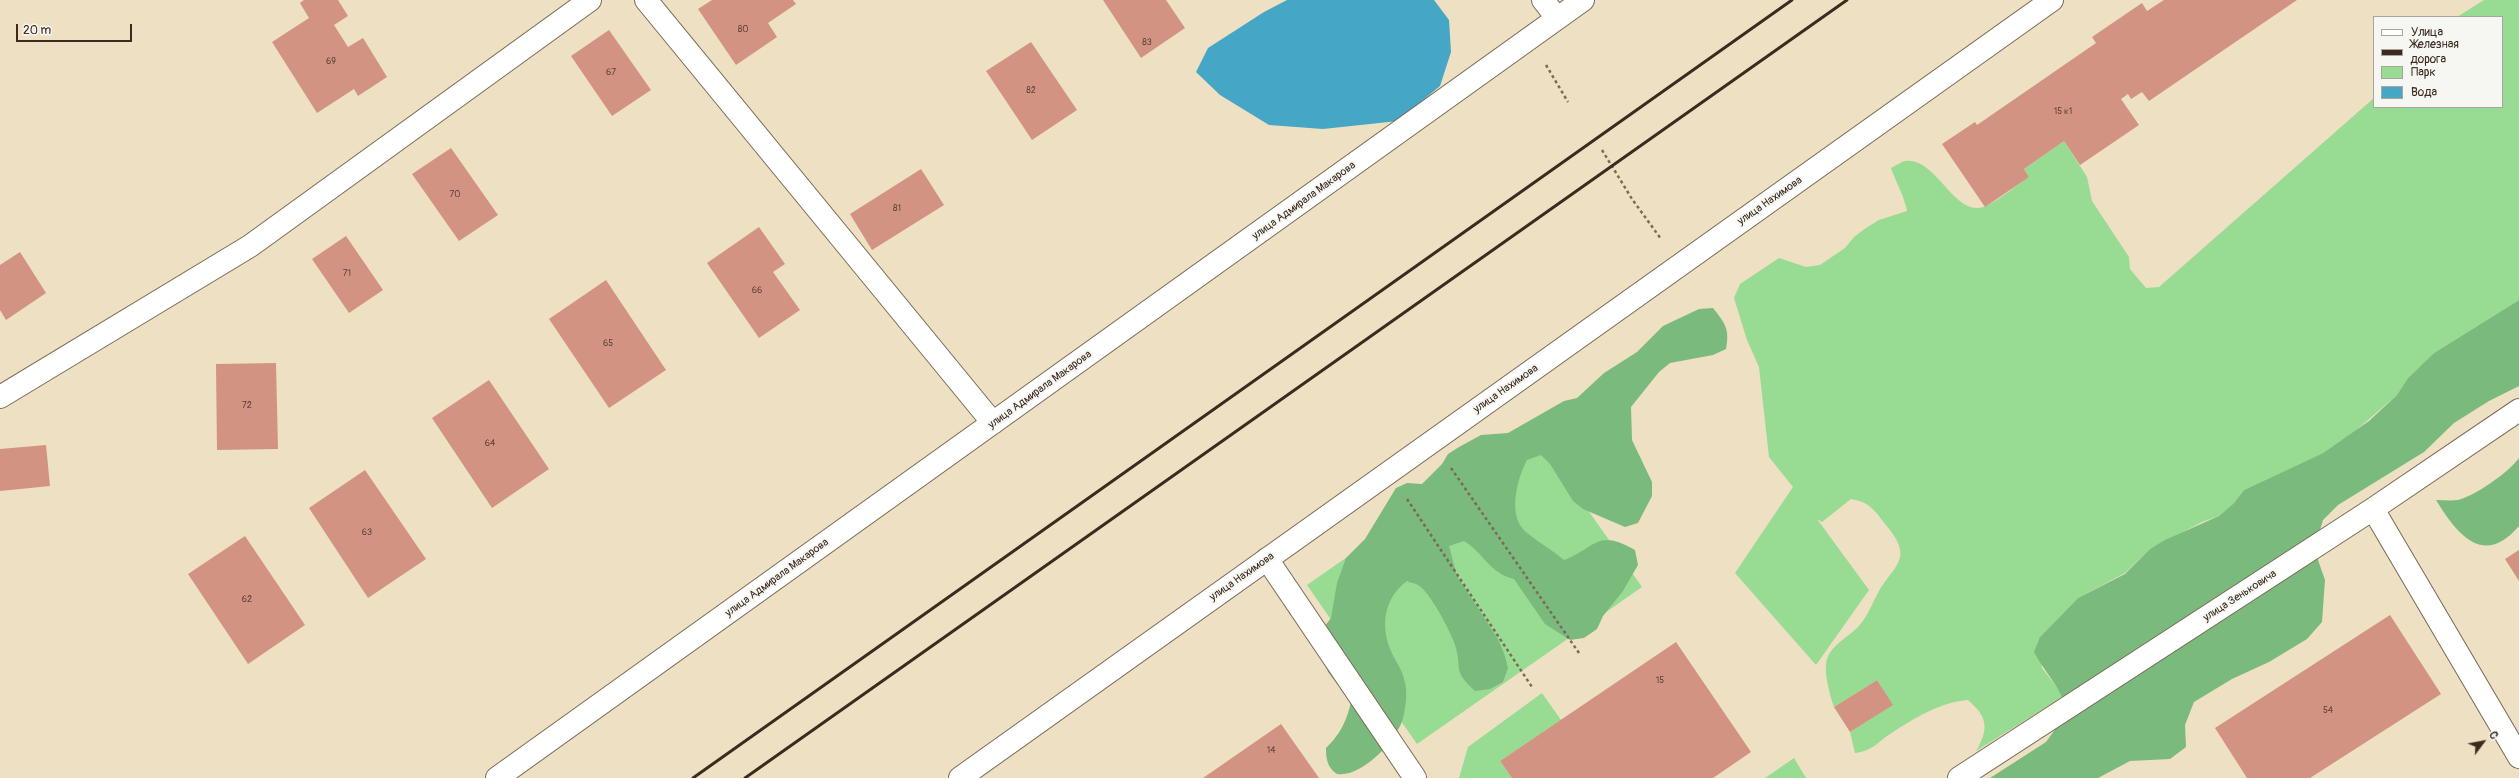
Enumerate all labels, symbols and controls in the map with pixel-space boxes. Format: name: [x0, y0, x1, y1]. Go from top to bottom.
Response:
scale bar: [18, 16, 134, 42]
legend: [2373, 16, 2503, 108]
text: 20 m: [23, 23, 51, 38]
house number: 80: [738, 25, 748, 35]
text: Улица: [2411, 25, 2443, 40]
text: Железная дорога: [2411, 37, 2459, 67]
house number: 83: [1142, 38, 1152, 48]
house number: 69: [326, 57, 336, 67]
text: Парк: [2411, 65, 2436, 80]
house number: 67: [606, 68, 616, 78]
text: Вода: [2411, 85, 2437, 100]
house number: 82: [1026, 86, 1036, 96]
house number: 15 к1: [2054, 107, 2072, 117]
street label: улица Адмирала Макарова: [1250, 159, 1358, 243]
street label: улица Нахимова: [1735, 174, 1805, 228]
house number: 70: [450, 190, 460, 200]
house number: 81: [893, 204, 901, 214]
house number: 71: [343, 269, 351, 279]
house number: 66: [752, 286, 762, 296]
house number: 65: [603, 339, 613, 349]
street label: улица Адмирала Макарова: [986, 348, 1094, 432]
street label: улица Нахимова: [1471, 362, 1541, 416]
house number: 72: [242, 401, 252, 411]
house number: 64: [485, 439, 495, 449]
house number: 63: [362, 528, 372, 538]
street label: улица Адмирала Макарова: [723, 536, 831, 620]
street label: улица Нахимова: [1207, 550, 1277, 604]
street label: улица Зеньковича: [2201, 567, 2279, 625]
house number: 62: [242, 595, 252, 605]
house number: 15: [1656, 676, 1664, 686]
house number: 54: [2323, 706, 2333, 716]
north arrow: [2463, 722, 2503, 762]
text: С: [2486, 729, 2501, 742]
house number: 14: [1267, 746, 1275, 756]

